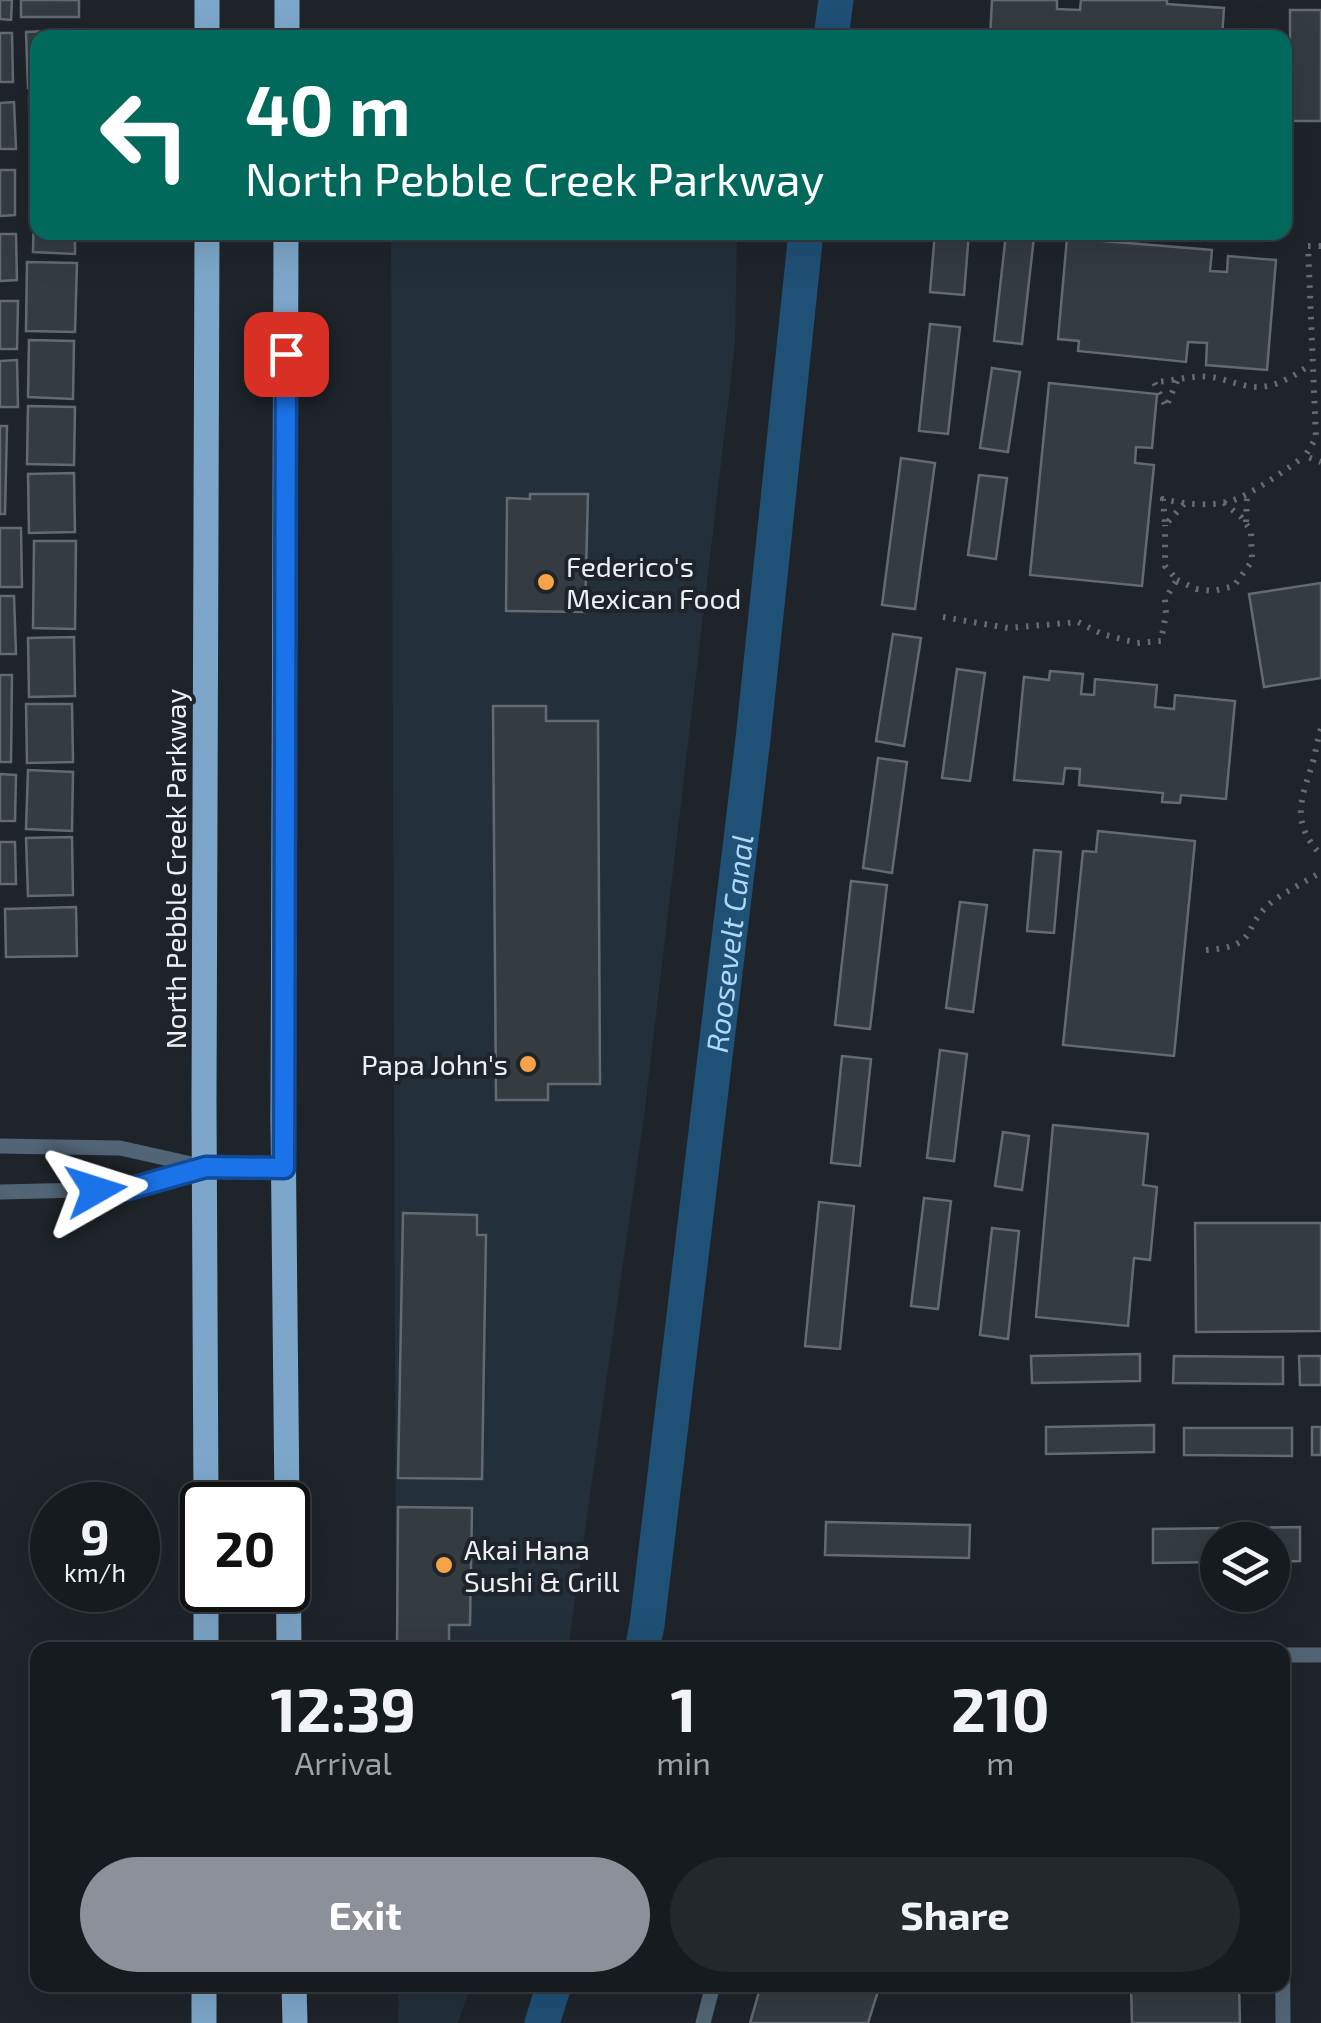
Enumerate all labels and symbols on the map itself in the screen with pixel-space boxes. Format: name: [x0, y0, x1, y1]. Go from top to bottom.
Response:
pin: [244, 312, 329, 397]
place label: Federico's Mexican Food: [566, 549, 741, 615]
marker: Federico's Mexican Food: [535, 571, 557, 593]
street label: North Pebble Creek Parkway: [158, 689, 192, 1049]
water label: Roosevelt Canal: [698, 832, 759, 1055]
place label: Papa John's: [361, 1047, 508, 1081]
marker: Papa John's: [517, 1053, 539, 1075]
position arrow: [44, 1138, 148, 1242]
speed limit sign: 20: [180, 1482, 310, 1612]
place label: Akai Hana Sushi & Grill: [464, 1532, 620, 1598]
marker: Akai Hana Sushi & Grill: [433, 1554, 455, 1576]

